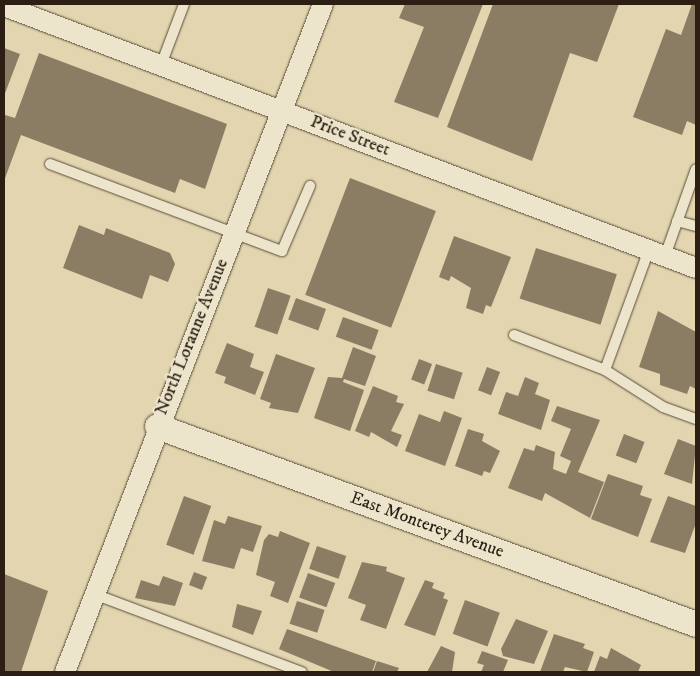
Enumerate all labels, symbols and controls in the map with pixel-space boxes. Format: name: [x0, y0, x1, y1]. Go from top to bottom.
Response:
street label: Price Street: [307, 111, 393, 161]
street label: North Loranne Avenue: [151, 256, 233, 418]
street label: East Monterey Avenue: [347, 487, 507, 563]

